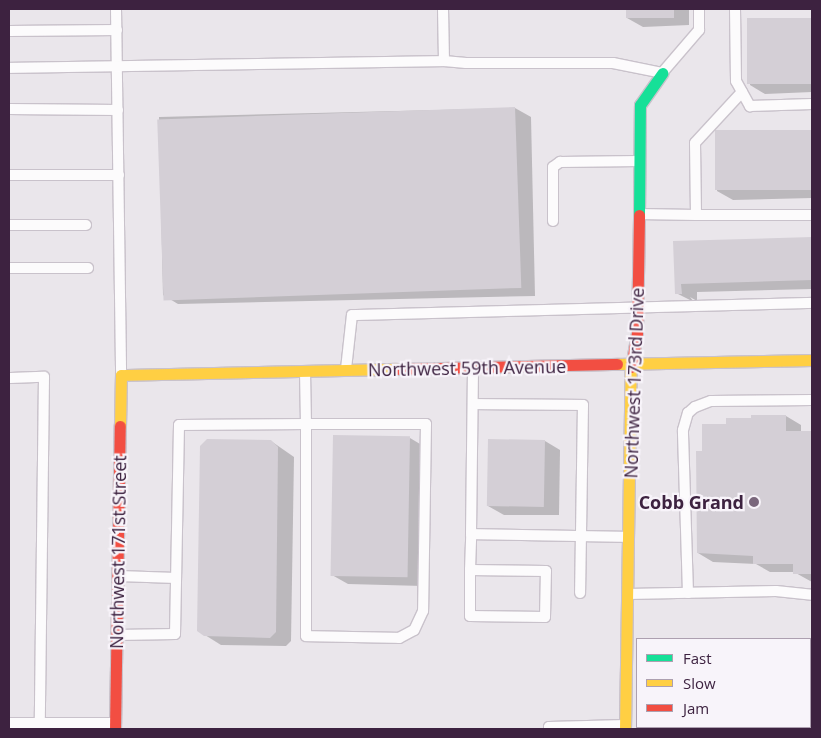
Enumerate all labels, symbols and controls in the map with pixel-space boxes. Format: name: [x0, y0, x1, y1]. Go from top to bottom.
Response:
street label: Northwest 173rd Drive: [620, 287, 648, 479]
street label: Northwest 59th Avenue: [368, 355, 566, 381]
street label: Northwest 171st Street: [106, 455, 130, 649]
place label: Cobb Grand: [639, 491, 744, 513]
marker: Cobb Grand: [748, 496, 760, 508]
legend: [636, 638, 811, 728]
text: Fast: [683, 648, 712, 668]
text: Slow: [683, 673, 716, 693]
text: Jam: [683, 698, 709, 718]

